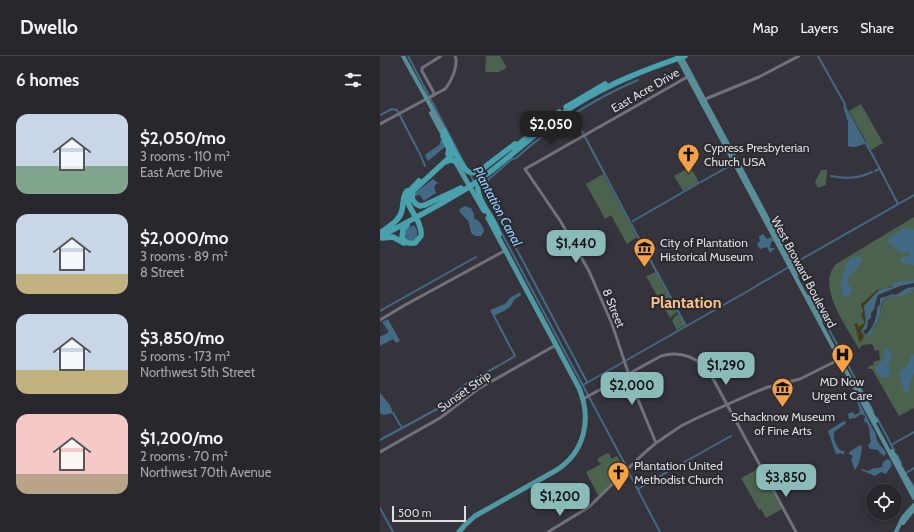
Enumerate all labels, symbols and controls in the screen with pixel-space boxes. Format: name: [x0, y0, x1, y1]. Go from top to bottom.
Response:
text: Dwello: [20, 16, 78, 39]
text: Map: [753, 19, 778, 37]
text: Layers: [800, 19, 838, 37]
text: Share: [860, 19, 894, 37]
street label: East Acre Drive: [608, 64, 682, 116]
icon: filters: [342, 69, 364, 91]
text: 6 homes: [16, 70, 79, 90]
pin: $2,050: [518, 111, 584, 145]
text: $2,050: [530, 116, 572, 132]
text: $2,050/mo: [140, 128, 226, 148]
icon: home: [48, 130, 96, 178]
place label: Cypress Presbyterian Church USA: [704, 140, 810, 169]
church icon: Cypress Presbyterian Church USA: [676, 141, 702, 174]
text: 3 rooms · 110 m²: [140, 148, 230, 164]
water label: Plantation Canal: [470, 163, 526, 249]
text: East Acre Drive: [140, 164, 223, 180]
street label: West Broward Boulevard: [768, 214, 840, 330]
text: $2,000/mo: [140, 228, 229, 248]
icon: home: [48, 230, 96, 278]
pin: $1,440: [543, 230, 609, 264]
text: $1,440: [556, 235, 596, 251]
place label: City of Plantation Historical Museum: [660, 235, 753, 264]
museum icon: City of Plantation Historical Museum: [632, 236, 658, 269]
text: 3 rooms · 89 m²: [140, 248, 228, 264]
text: 8 Street: [140, 264, 184, 280]
street label: 8 Street: [599, 286, 629, 330]
district label: Plantation: [650, 293, 722, 312]
text: $3,850/mo: [140, 328, 224, 348]
icon: home: [48, 330, 96, 378]
hospital icon: MD Now Urgent Care: [829, 341, 855, 374]
text: 5 rooms · 173 m²: [140, 348, 230, 364]
pin: $1,290: [693, 352, 759, 386]
text: $1,290: [707, 357, 745, 373]
text: Northwest 5th Street: [140, 364, 255, 380]
street label: Sunset Strip: [434, 367, 494, 415]
pin: $2,000: [599, 372, 665, 406]
place label: MD Now Urgent Care: [812, 374, 872, 403]
museum icon: Schacknow Museum of Fine Arts: [770, 376, 796, 409]
text: $2,000: [610, 377, 654, 393]
place label: Schacknow Museum of Fine Arts: [731, 409, 835, 438]
text: $1,200/mo: [140, 428, 223, 448]
icon: home: [48, 430, 96, 478]
text: 2 rooms · 70 m²: [140, 448, 228, 464]
place label: Plantation United Methodist Church: [634, 458, 724, 487]
church icon: Plantation United Methodist Church: [605, 459, 631, 492]
text: Northwest 70th Avenue: [140, 464, 271, 480]
pin: $3,850: [753, 464, 819, 498]
text: $3,850: [765, 469, 807, 485]
pin: $1,200: [527, 483, 593, 517]
map controls: [866, 484, 902, 520]
button: locate: [866, 484, 902, 520]
text: $1,200: [540, 488, 580, 504]
scale bar: [392, 504, 466, 523]
text: 500 m: [398, 506, 431, 520]

